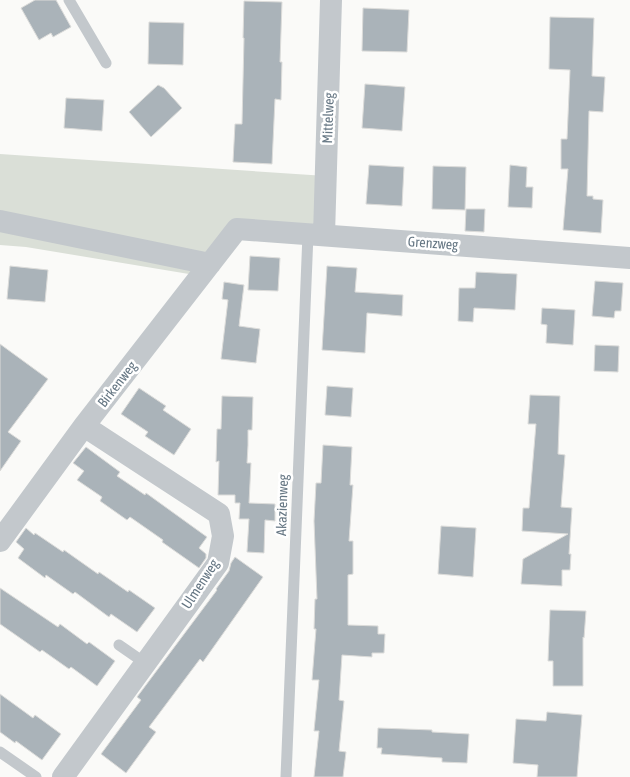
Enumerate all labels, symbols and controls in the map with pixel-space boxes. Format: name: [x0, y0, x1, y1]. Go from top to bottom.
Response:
street label: Mittelweg: [319, 92, 337, 144]
street label: Grenzweg: [407, 233, 459, 253]
street label: Birkenweg: [94, 358, 140, 410]
street label: Akazienweg: [273, 474, 291, 536]
street label: Ulmenweg: [178, 556, 222, 612]

